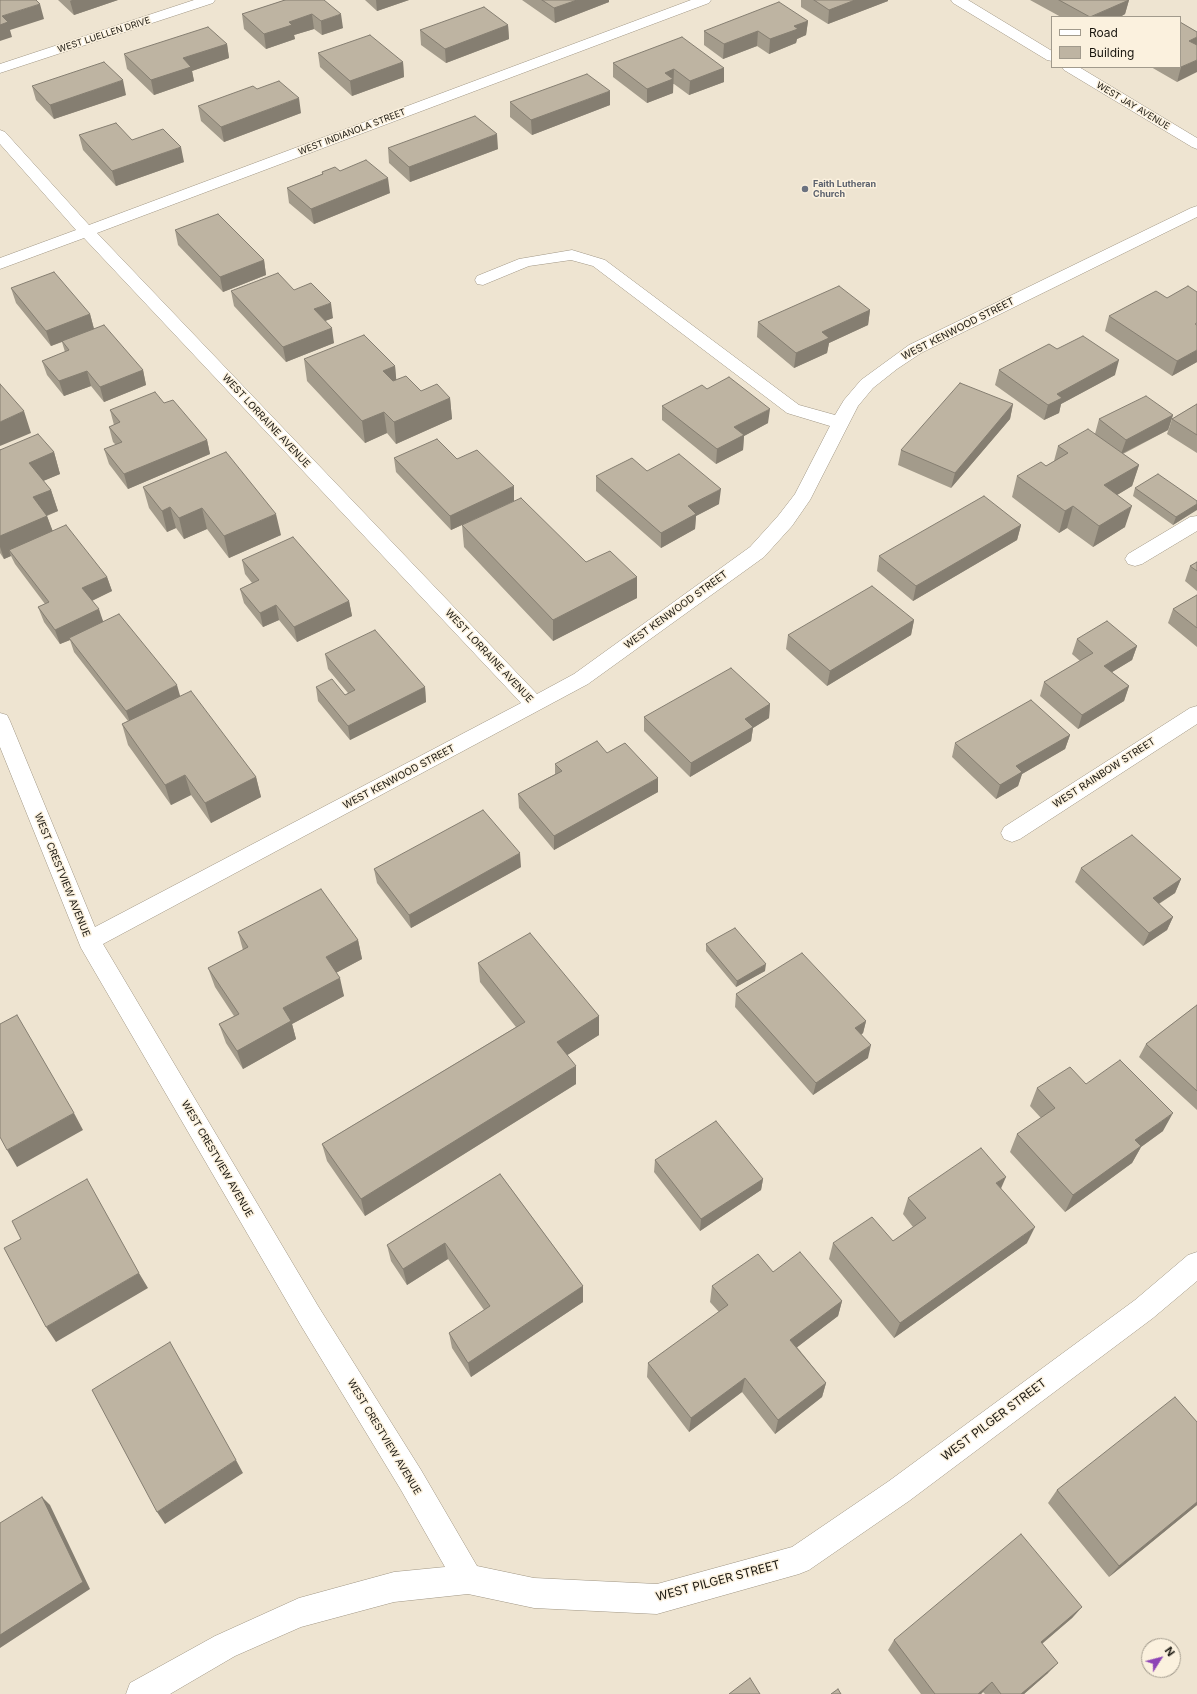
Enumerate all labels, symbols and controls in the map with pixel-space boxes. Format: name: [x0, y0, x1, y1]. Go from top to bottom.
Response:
street label: WEST LUELLEN DRIVE: [56, 15, 152, 55]
legend: [1051, 16, 1181, 68]
text: Road: [1089, 25, 1118, 40]
text: Building: [1089, 45, 1134, 60]
street label: WEST JAY AVENUE: [1094, 80, 1172, 132]
street label: WEST INDIANOLA STREET: [297, 106, 407, 158]
place label: Faith Lutheran Church: [813, 179, 876, 200]
marker: Faith Lutheran Church: [800, 184, 810, 194]
street label: WEST KENWOOD STREET: [900, 295, 1016, 363]
street label: WEST LORRAINE AVENUE: [220, 372, 312, 470]
street label: WEST KENWOOD STREET: [622, 568, 730, 652]
street label: WEST LORRAINE AVENUE: [443, 607, 535, 705]
street label: WEST RAINBOW STREET: [1051, 735, 1157, 811]
street label: WEST KENWOOD STREET: [341, 742, 457, 812]
street label: WEST CRESTVIEW AVENUE: [32, 811, 92, 939]
street label: WEST CRESTVIEW AVENUE: [179, 1099, 255, 1219]
street label: WEST PILGER STREET: [939, 1376, 1049, 1464]
street label: WEST CRESTVIEW AVENUE: [345, 1377, 423, 1497]
street label: WEST PILGER STREET: [654, 1558, 782, 1604]
north arrow: [1141, 1638, 1181, 1678]
text: N: [1162, 1644, 1178, 1659]

